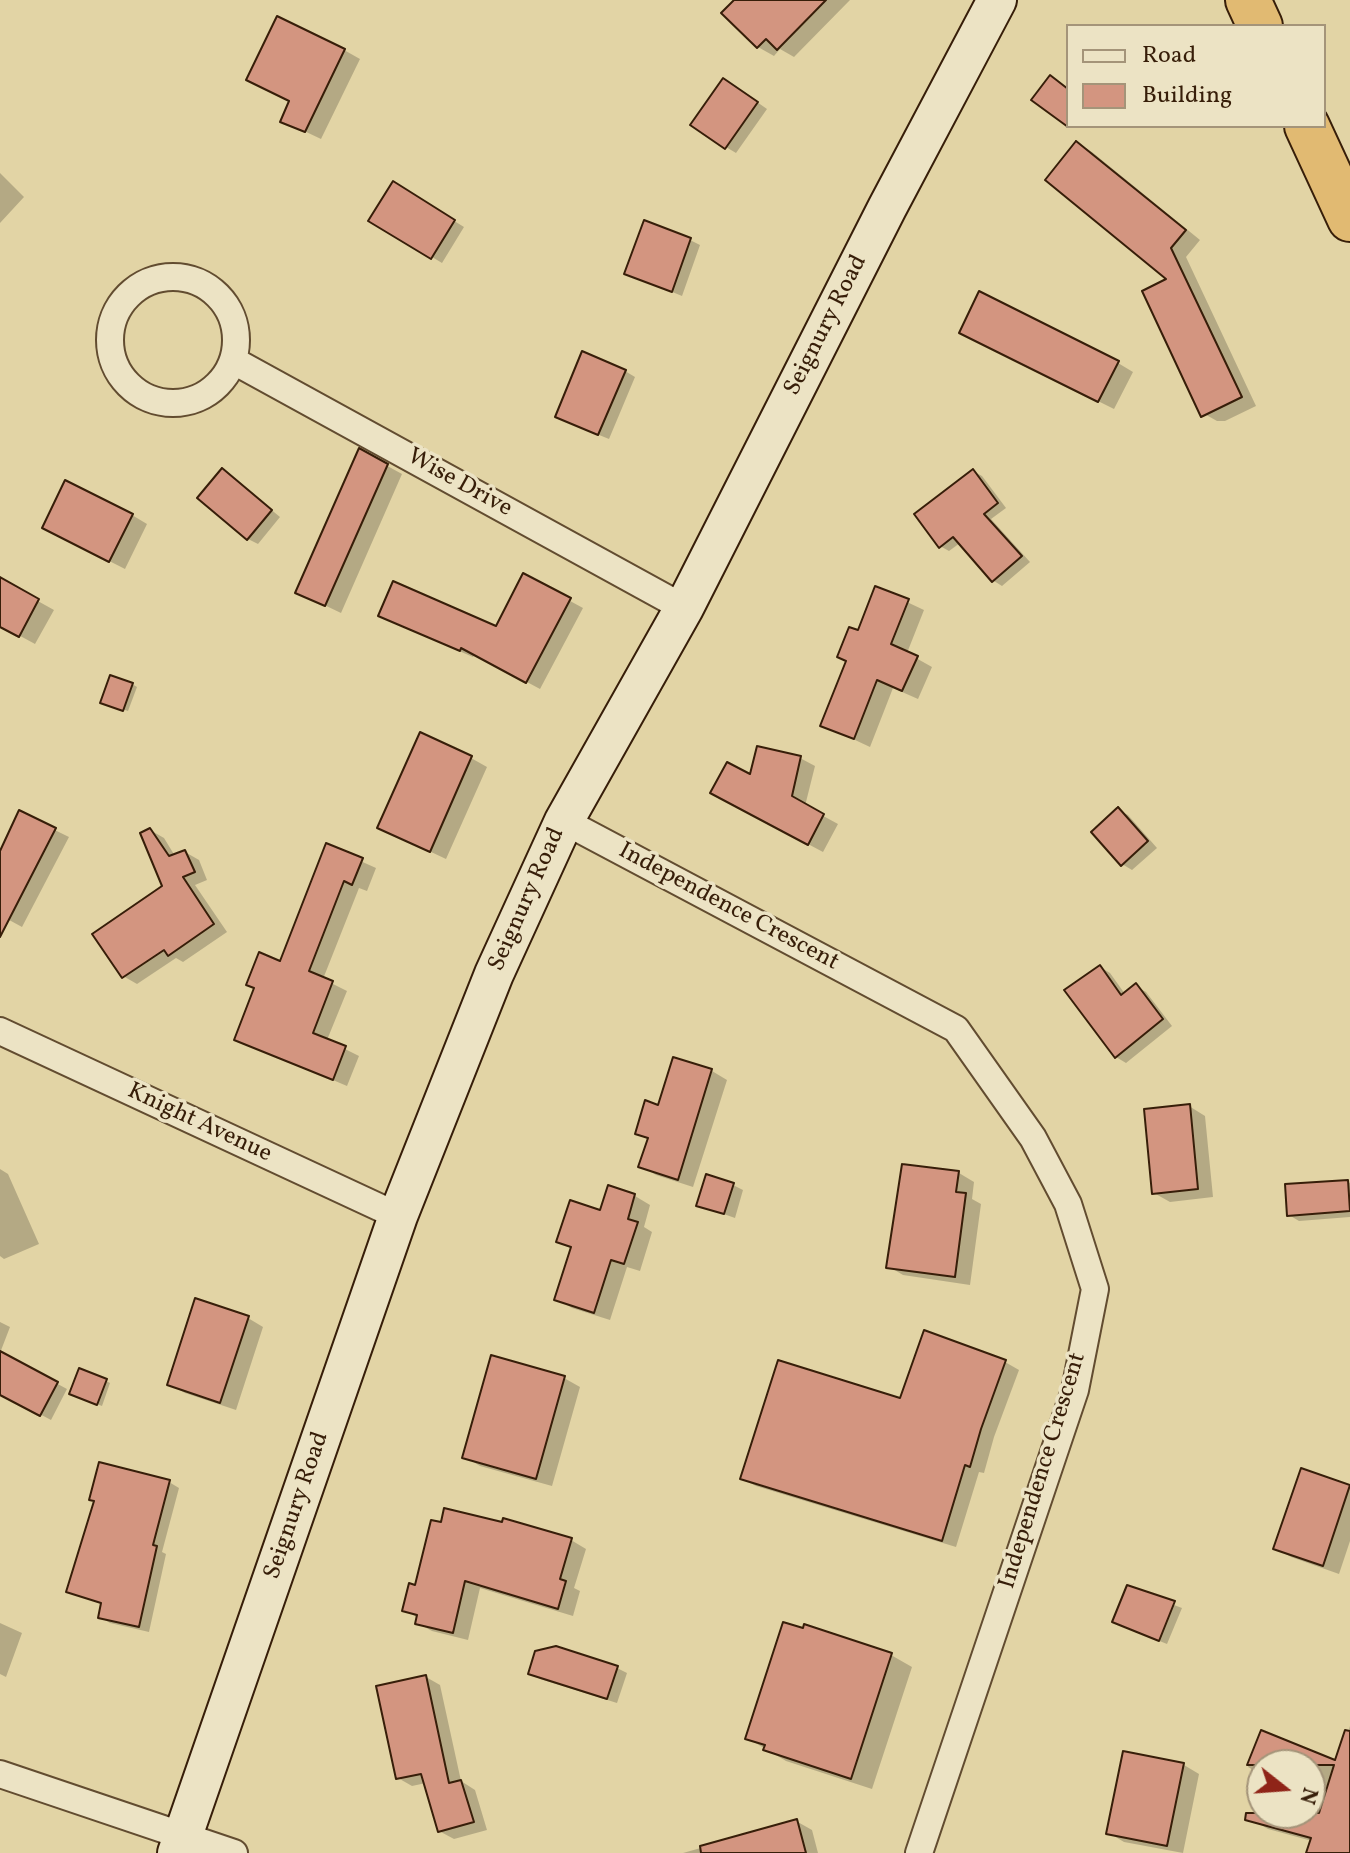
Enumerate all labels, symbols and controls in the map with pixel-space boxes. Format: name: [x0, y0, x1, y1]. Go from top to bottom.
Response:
legend: [1066, 24, 1326, 128]
text: Road: [1142, 39, 1196, 73]
text: Building: [1142, 79, 1232, 113]
street label: Seignury Road: [779, 251, 875, 401]
street label: Wise Drive: [401, 443, 517, 525]
street label: Seignury Road: [484, 824, 572, 976]
street label: Independence Crescent: [613, 838, 843, 978]
street label: Knight Avenue: [122, 1078, 276, 1170]
street label: Independence Crescent: [994, 1349, 1094, 1593]
street label: Seignury Road: [259, 1429, 337, 1583]
north arrow: [1246, 1749, 1326, 1829]
text: N: [1290, 1783, 1325, 1808]

